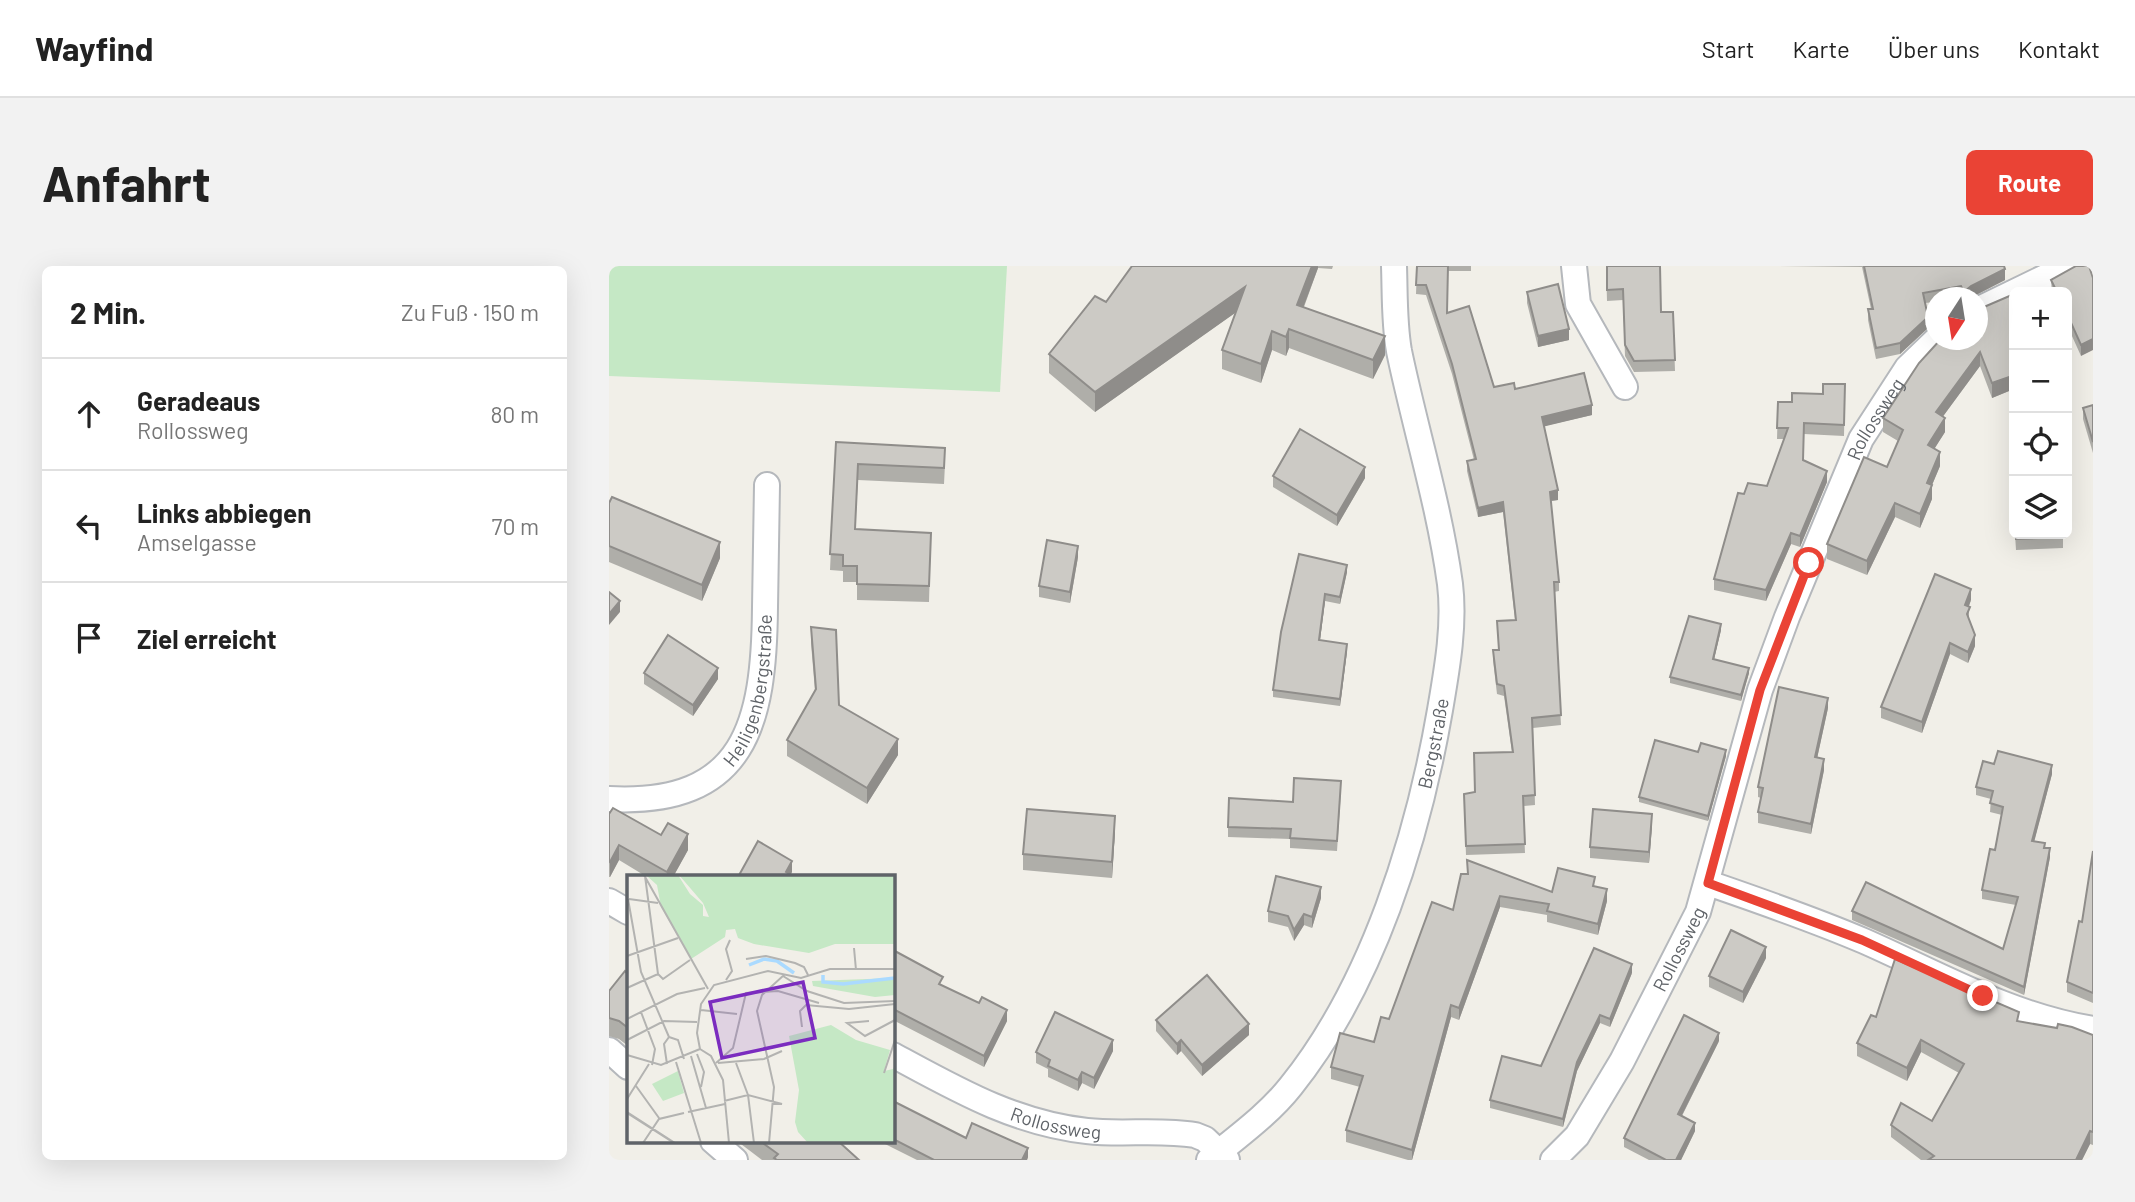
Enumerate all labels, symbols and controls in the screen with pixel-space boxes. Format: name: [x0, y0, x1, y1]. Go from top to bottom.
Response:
text: Wayfind: [35, 28, 153, 68]
text: Start: [1702, 34, 1755, 63]
text: Karte: [1793, 34, 1850, 63]
text: Über uns: [1888, 34, 1980, 63]
text: Kontakt: [2018, 34, 2100, 63]
button: Route: [1966, 150, 2093, 215]
text: Anfahrt: [42, 153, 211, 212]
north arrow: [1925, 287, 1988, 350]
map controls: [2009, 287, 2072, 539]
button: +: [2009, 287, 2072, 350]
text: 2 Min.: [70, 294, 146, 330]
text: Zu Fuß · 150 m: [401, 298, 539, 326]
button: −: [2009, 350, 2072, 413]
street label: Rollossweg: [1842, 373, 1908, 463]
text: Geradeaus: [137, 385, 260, 416]
icon: ahead: [70, 395, 108, 433]
text: 80 m: [490, 400, 539, 428]
button: locate: [2009, 413, 2072, 476]
text: Rollossweg: [137, 416, 248, 444]
button: layers: [2009, 476, 2072, 539]
text: Links abbiegen: [137, 497, 311, 528]
icon: left: [70, 507, 108, 545]
text: 70 m: [492, 512, 539, 540]
text: Amselgasse: [137, 528, 257, 556]
route start: [1793, 547, 1824, 578]
street label: Heiligenbergstraße: [718, 614, 776, 771]
icon: arrive: [70, 619, 108, 657]
text: Ziel erreicht: [137, 623, 277, 654]
street label: Bergstraße: [1412, 696, 1453, 791]
inset map: [627, 875, 894, 1142]
street label: Rollossweg: [1647, 903, 1710, 995]
route end: [1967, 980, 1998, 1011]
street label: Rollossweg: [1008, 1102, 1102, 1143]

